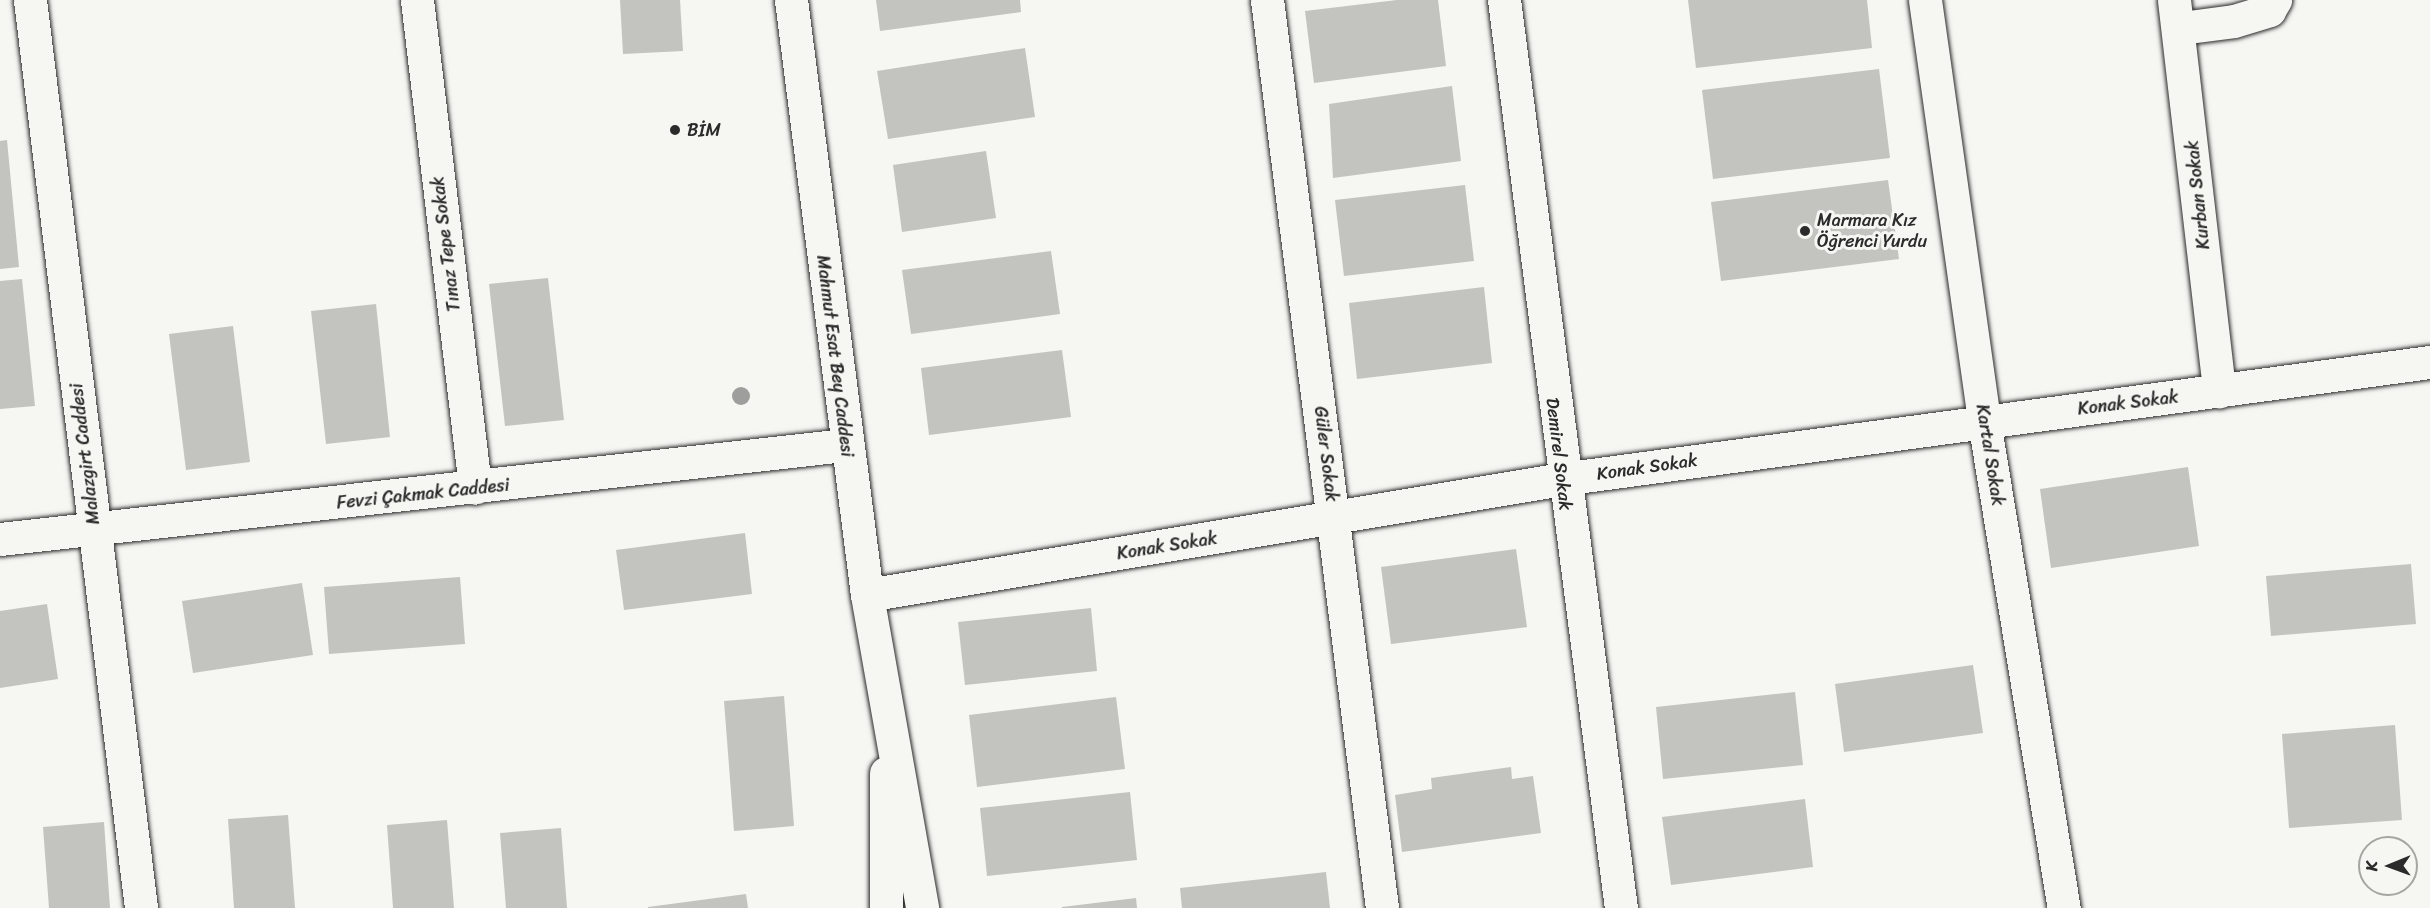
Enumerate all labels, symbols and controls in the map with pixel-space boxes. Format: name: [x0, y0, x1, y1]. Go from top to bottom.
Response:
place label: BİM: [687, 119, 721, 141]
marker: BİM: [668, 123, 682, 137]
street label: Kurban Sokak: [2182, 139, 2214, 251]
street label: Tınaz Tepe Sokak: [427, 175, 465, 313]
place label: Marmara Kız Öğrenci Yurdu: [1817, 210, 1927, 252]
marker: Marmara Kız Öğrenci Yurdu: [1798, 224, 1812, 238]
street label: Mahmut Esat Bey Caddesi: [812, 254, 858, 458]
street label: Malazgirt Caddesi: [66, 383, 104, 525]
street label: Konak Sokak: [2076, 386, 2180, 420]
street label: Demirel Sokak: [1541, 396, 1577, 512]
street label: Kartal Sokak: [1971, 403, 2009, 507]
street label: Güler Sokak: [1309, 405, 1343, 503]
street label: Konak Sokak: [1595, 449, 1699, 485]
street label: Fevzi Çakmak Caddesi: [336, 474, 510, 514]
street label: Konak Sokak: [1115, 527, 1219, 565]
north arrow: [2358, 836, 2418, 896]
text: K: [2357, 861, 2386, 871]

